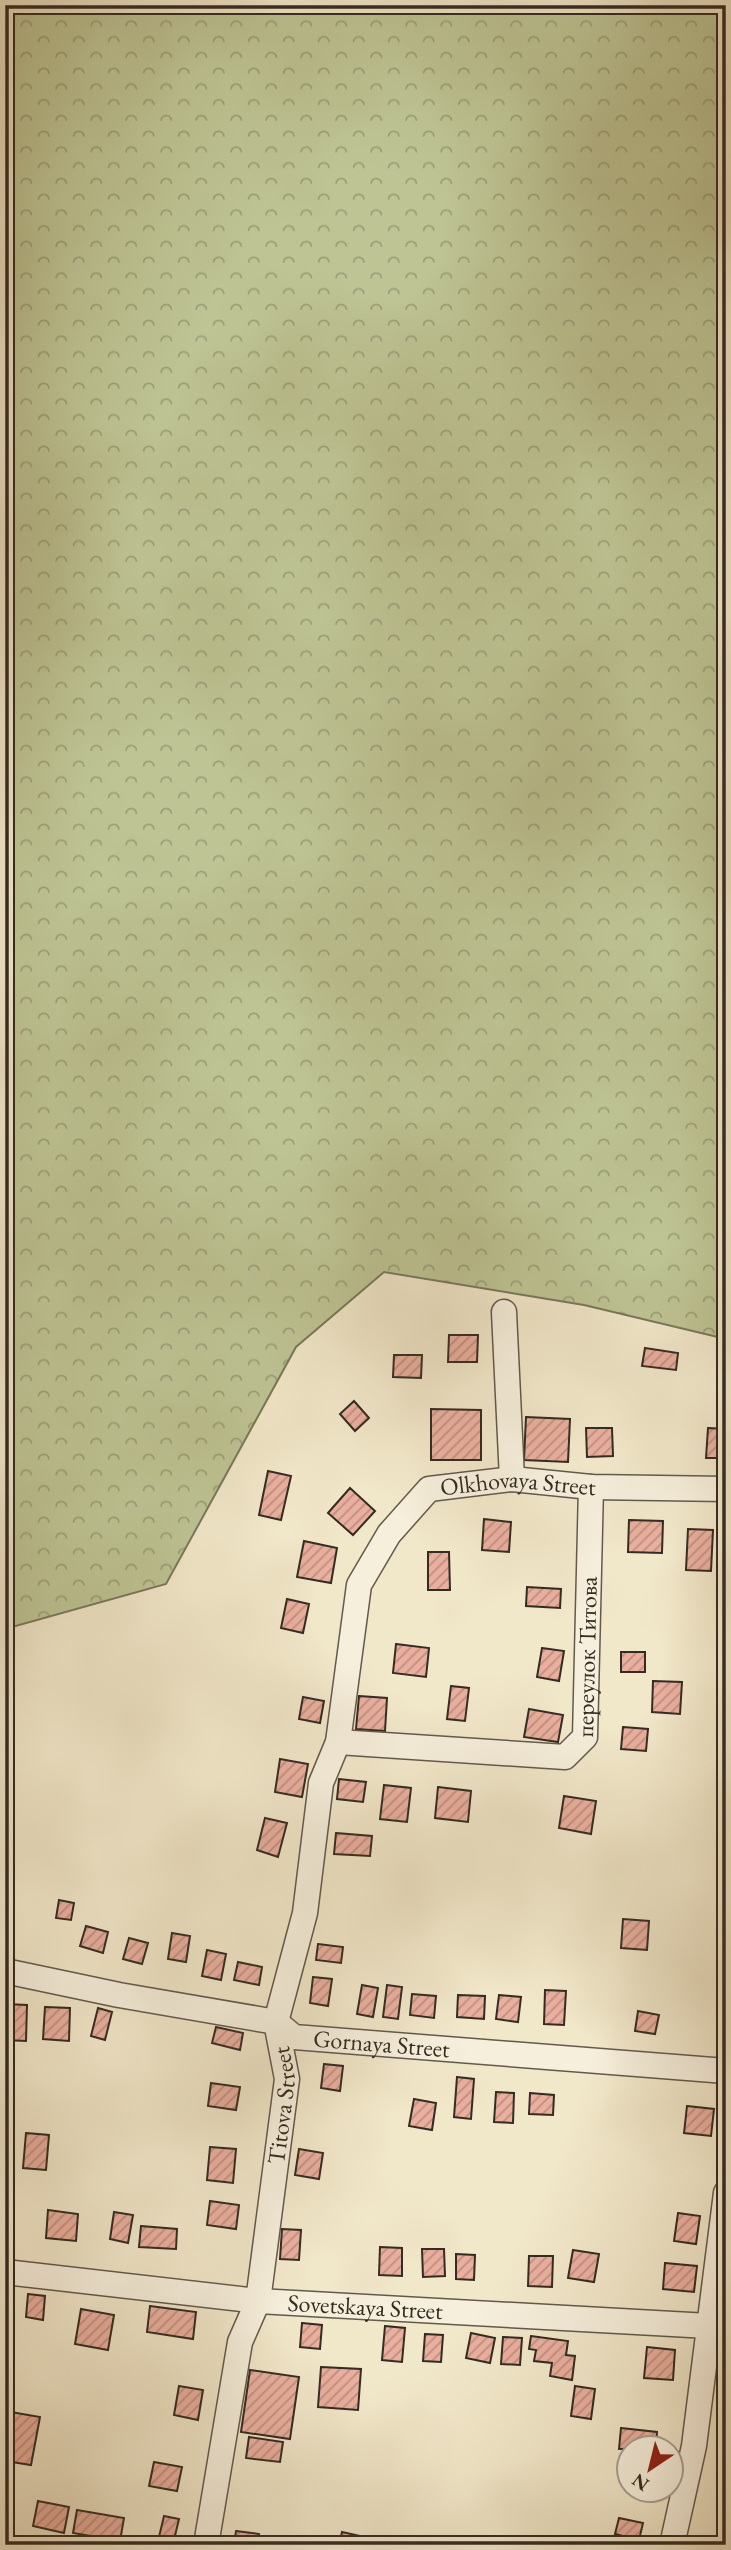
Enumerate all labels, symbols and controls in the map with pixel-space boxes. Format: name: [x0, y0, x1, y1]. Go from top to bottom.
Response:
street label: Olkhovaya Street: [438, 1463, 596, 1503]
street label: переулок Титова: [569, 1576, 604, 1738]
street label: Gornaya Street: [312, 2023, 451, 2064]
street label: Titova Street: [260, 2044, 302, 2166]
street label: Sovetskaya Street: [287, 2287, 444, 2326]
north arrow: [616, 2434, 686, 2504]
text: N: [627, 2468, 654, 2497]

